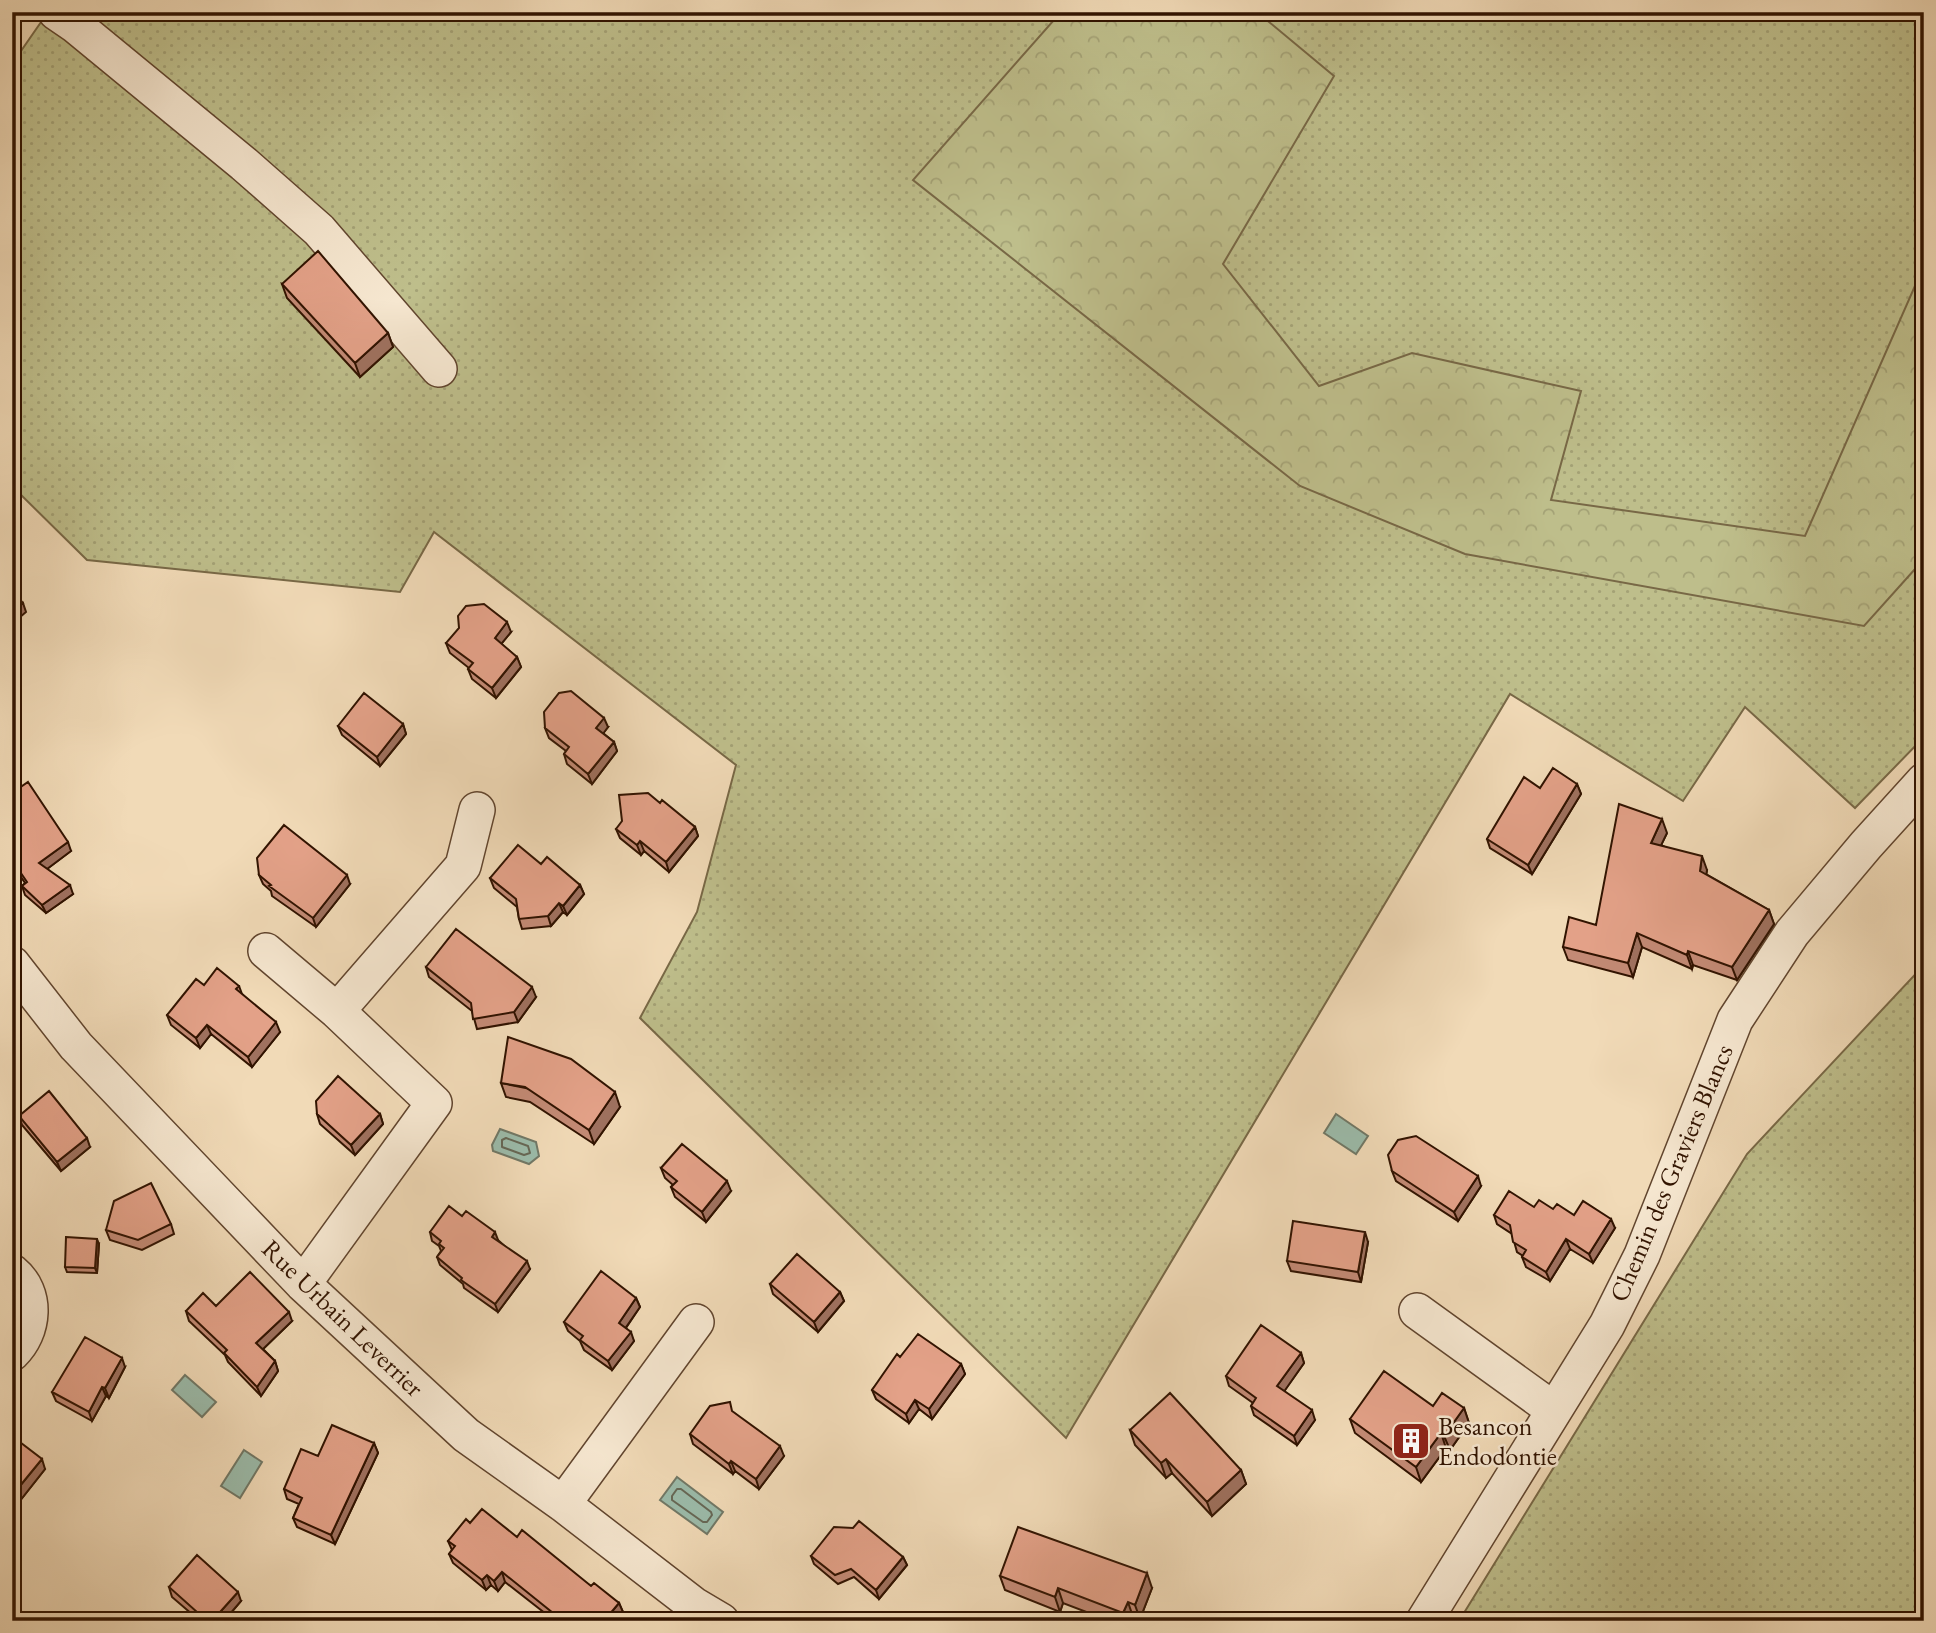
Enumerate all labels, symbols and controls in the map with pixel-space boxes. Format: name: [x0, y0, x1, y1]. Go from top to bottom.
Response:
street label: Chemin des Graviers Blancs: [1601, 1039, 1741, 1307]
street label: Rue Urbain Leverrier: [255, 1232, 432, 1404]
place label: Besancon Endodontie: [1438, 1409, 1557, 1473]
building icon: Besancon Endodontie: [1390, 1420, 1432, 1462]

